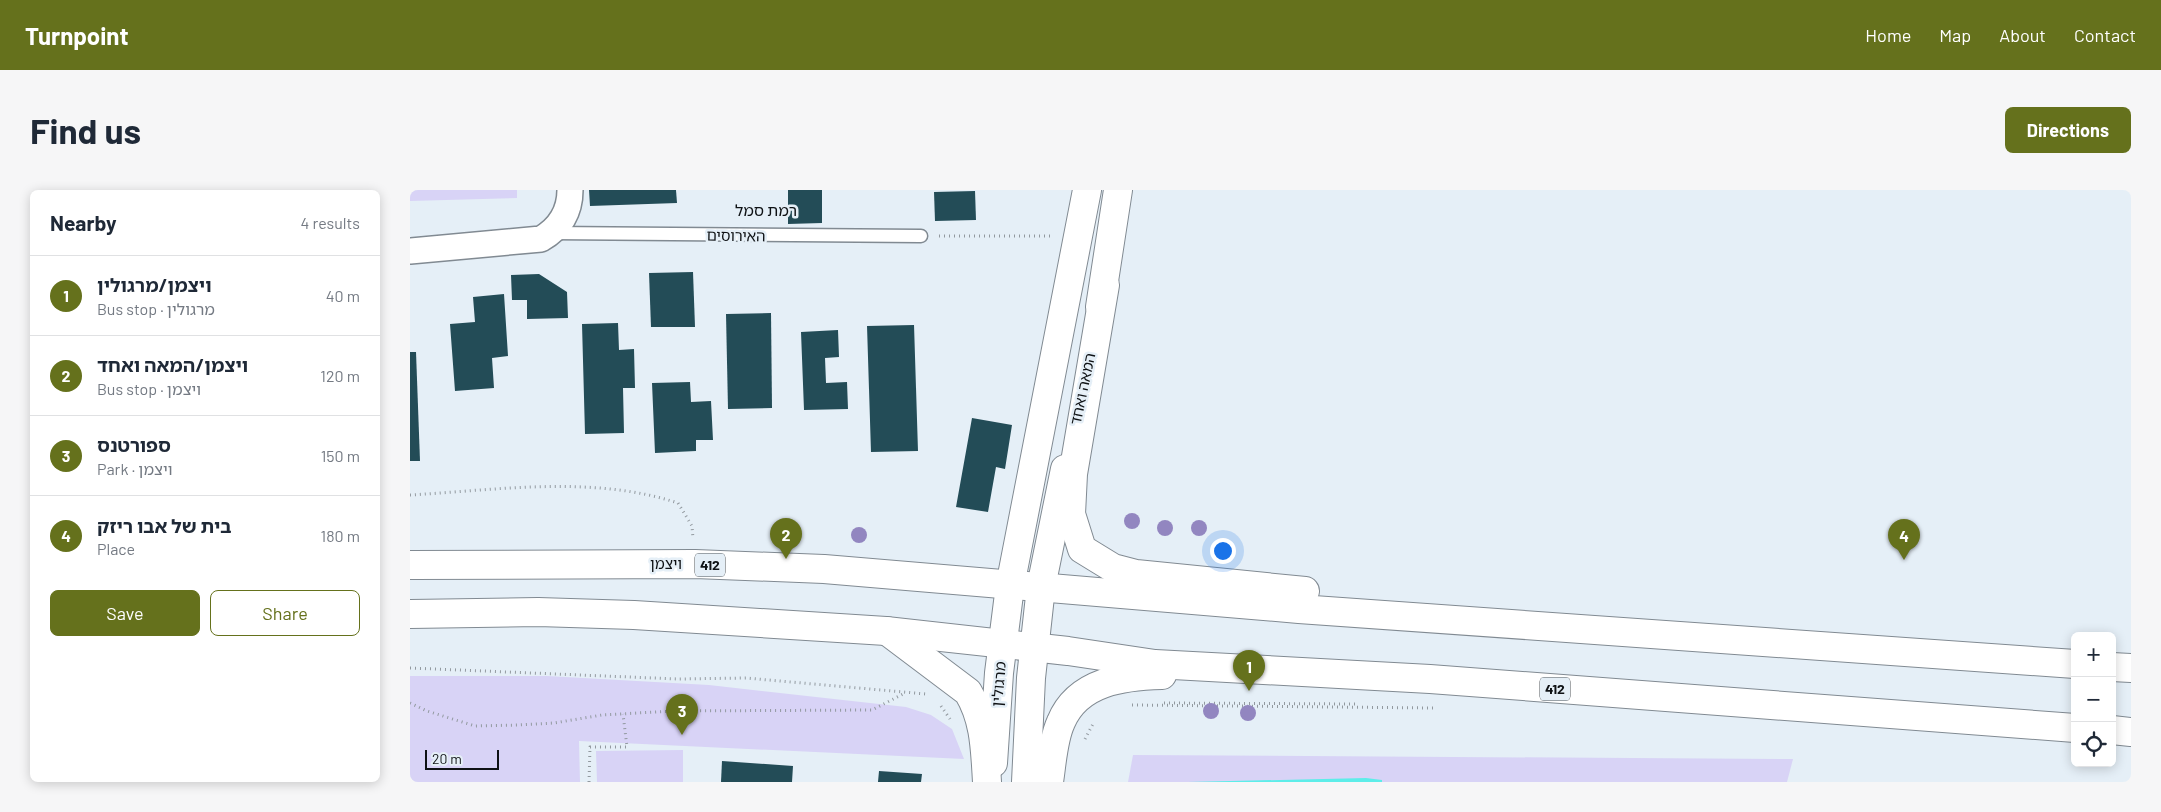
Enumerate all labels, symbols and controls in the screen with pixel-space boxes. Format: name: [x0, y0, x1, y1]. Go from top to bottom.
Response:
text: Turnpoint: [25, 21, 129, 50]
text: Home: [1865, 24, 1911, 46]
text: Map: [1939, 24, 1971, 46]
text: About: [1999, 24, 2046, 46]
text: Contact: [2074, 24, 2136, 46]
button: Directions: [2005, 107, 2131, 153]
text: Find us: [30, 109, 141, 151]
district label: רמת סמל: [735, 200, 797, 219]
text: Nearby: [50, 210, 116, 235]
text: 4 results: [300, 213, 360, 232]
street label: האירוסים: [706, 225, 766, 245]
text: ויצמן/מרגולין: [97, 273, 212, 296]
text: 1: [63, 286, 69, 305]
text: 40 m: [326, 286, 360, 305]
text: Bus stop · מרגולין: [97, 299, 215, 318]
street label: המאה ואחד: [1066, 351, 1098, 426]
text: ויצמן/המאה ואחד: [97, 353, 248, 376]
text: 2: [62, 366, 70, 385]
text: 120 m: [320, 366, 360, 385]
text: Bus stop · ויצמן: [97, 379, 201, 398]
text: ספורטנס: [97, 433, 171, 456]
text: 3: [62, 446, 70, 465]
text: 150 m: [321, 446, 360, 465]
text: Park · ויצמן: [97, 459, 172, 478]
text: בית של אבו ריזק: [97, 514, 231, 537]
pin: 2: [770, 518, 802, 559]
pin: 4: [1888, 519, 1920, 560]
text: 4: [61, 526, 71, 545]
text: 180 m: [321, 526, 360, 545]
your location: [1210, 538, 1236, 564]
text: Place: [97, 539, 135, 558]
street label: ויצמן: [650, 554, 682, 572]
road number: 412: [695, 554, 725, 576]
button: Save: [50, 590, 200, 636]
button: Share: [210, 590, 360, 636]
map controls: [2071, 632, 2116, 767]
button: +: [2071, 632, 2116, 677]
pin: 1: [1233, 650, 1265, 691]
street label: מרגולין: [987, 661, 1009, 707]
button: −: [2071, 677, 2116, 722]
road number: 412: [1540, 678, 1570, 700]
pin: 3: [666, 694, 698, 735]
button: locate: [2071, 722, 2116, 767]
scale bar: [425, 747, 499, 770]
text: 20 m: [432, 750, 462, 767]

